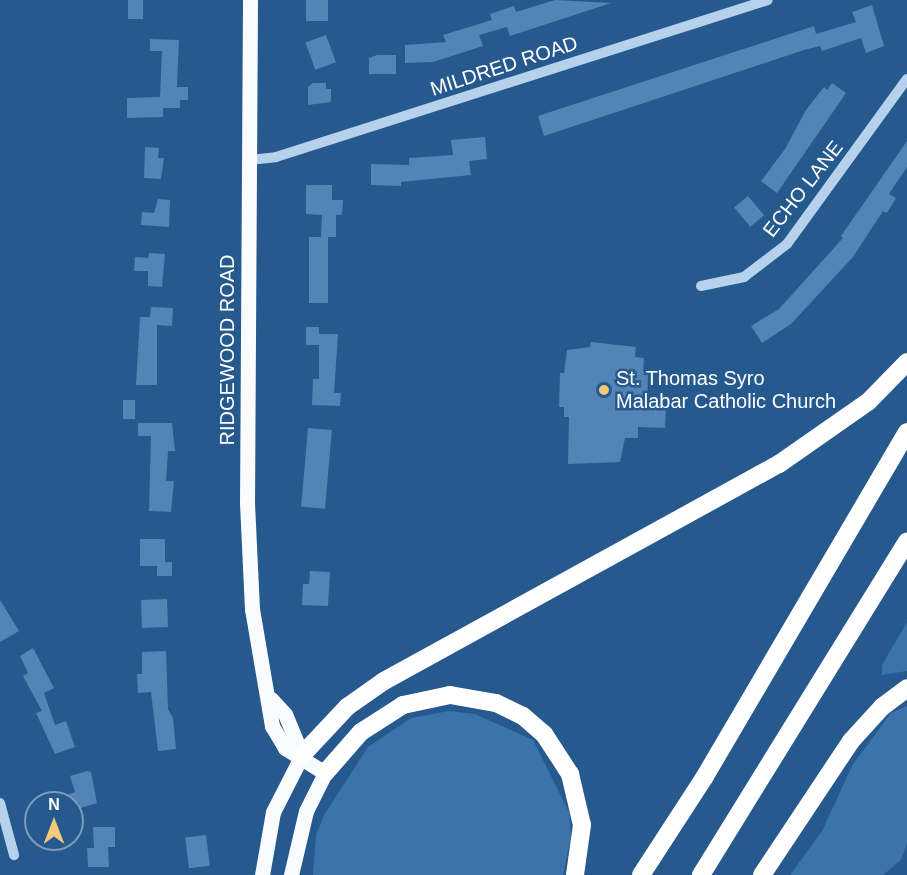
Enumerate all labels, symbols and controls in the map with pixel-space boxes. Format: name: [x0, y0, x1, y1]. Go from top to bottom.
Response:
street label: MILDRED ROAD: [427, 31, 581, 101]
street label: ECHO LANE: [758, 136, 848, 242]
street label: RIDGEWOOD ROAD: [215, 254, 239, 446]
place label: St. Thomas Syro Malabar Catholic Church: [616, 366, 836, 413]
marker: St. Thomas Syro Malabar Catholic Church: [597, 383, 611, 397]
north arrow: [24, 791, 84, 851]
text: N: [48, 796, 60, 813]

